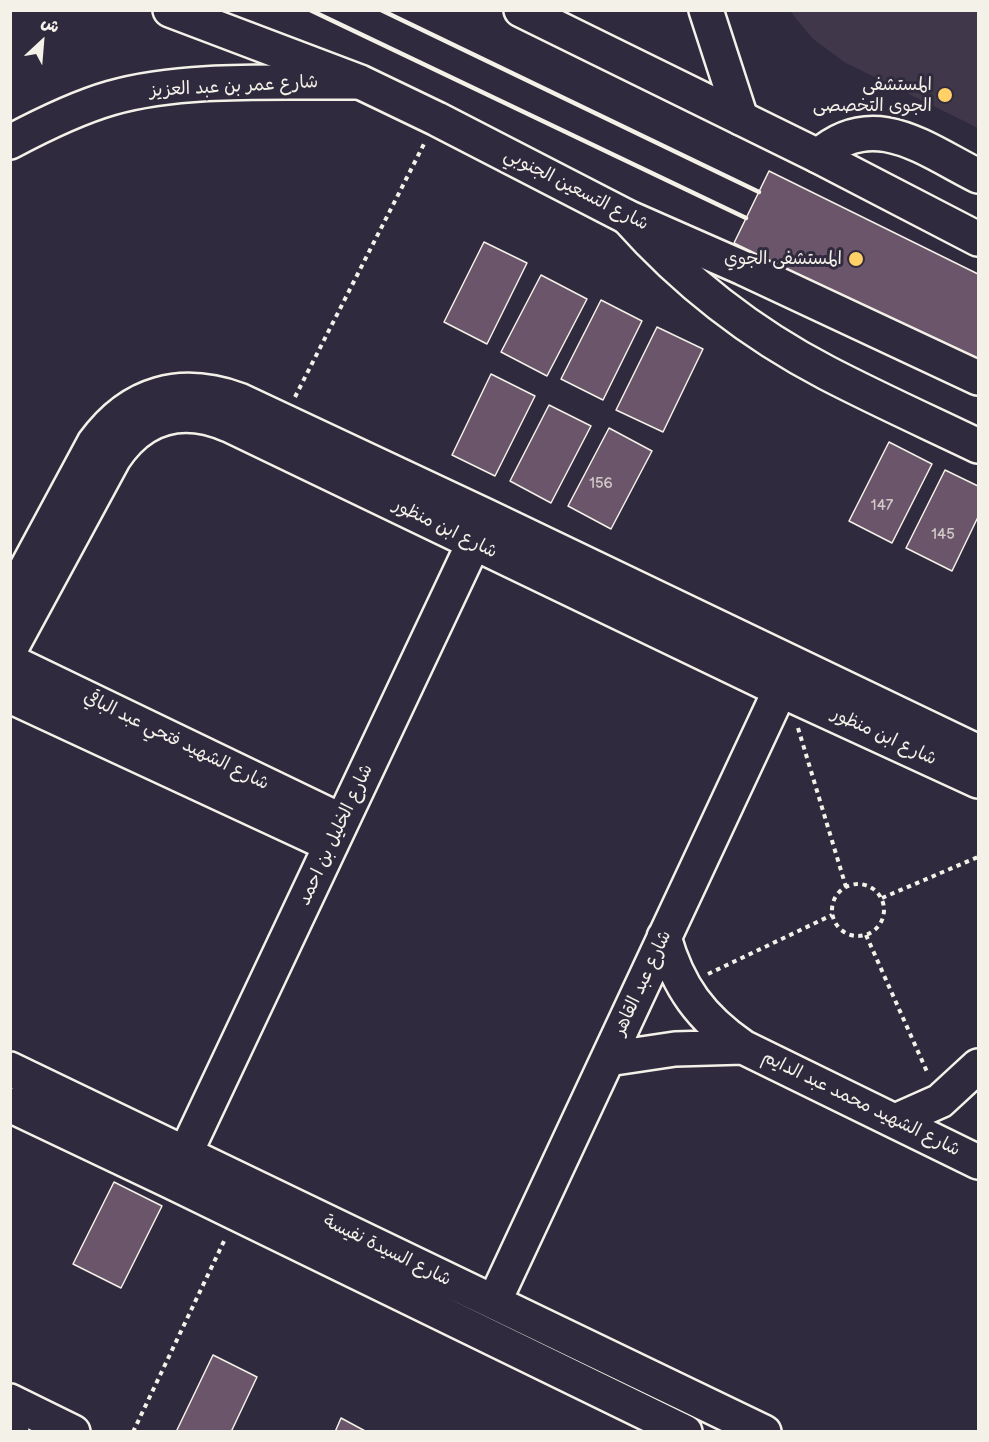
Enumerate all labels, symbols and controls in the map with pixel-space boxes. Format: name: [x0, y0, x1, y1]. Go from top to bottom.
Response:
north arrow: [12, 12, 72, 72]
text: ش: [38, 13, 62, 38]
street label: شارع عمر بن عبد العزيز: [149, 72, 319, 102]
place label: المستشفى الجوى التخصصى: [813, 74, 932, 116]
marker: المستشفى الجوى التخصصى: [936, 86, 954, 104]
street label: شارع التسعين الجنوبي: [500, 144, 652, 236]
place label: المستشفى الجوي: [724, 248, 842, 270]
marker: المستشفى الجوي: [847, 250, 865, 268]
house number: 156: [589, 475, 613, 493]
street label: شارع ابن منظور: [389, 494, 501, 564]
house number: 147: [871, 497, 893, 515]
house number: 145: [931, 526, 955, 544]
street label: شارع الشهيد فتحي عبد الباقي: [80, 687, 272, 795]
street label: شارع ابن منظور: [828, 703, 940, 771]
street label: شارع الخليل بن احمد: [294, 761, 378, 909]
street label: شارع عبد القاهر: [609, 927, 677, 1039]
street label: شارع الشهيد محمد عبد الدايم: [758, 1047, 964, 1161]
street label: شارع السيدة نفيسة: [320, 1211, 454, 1291]

